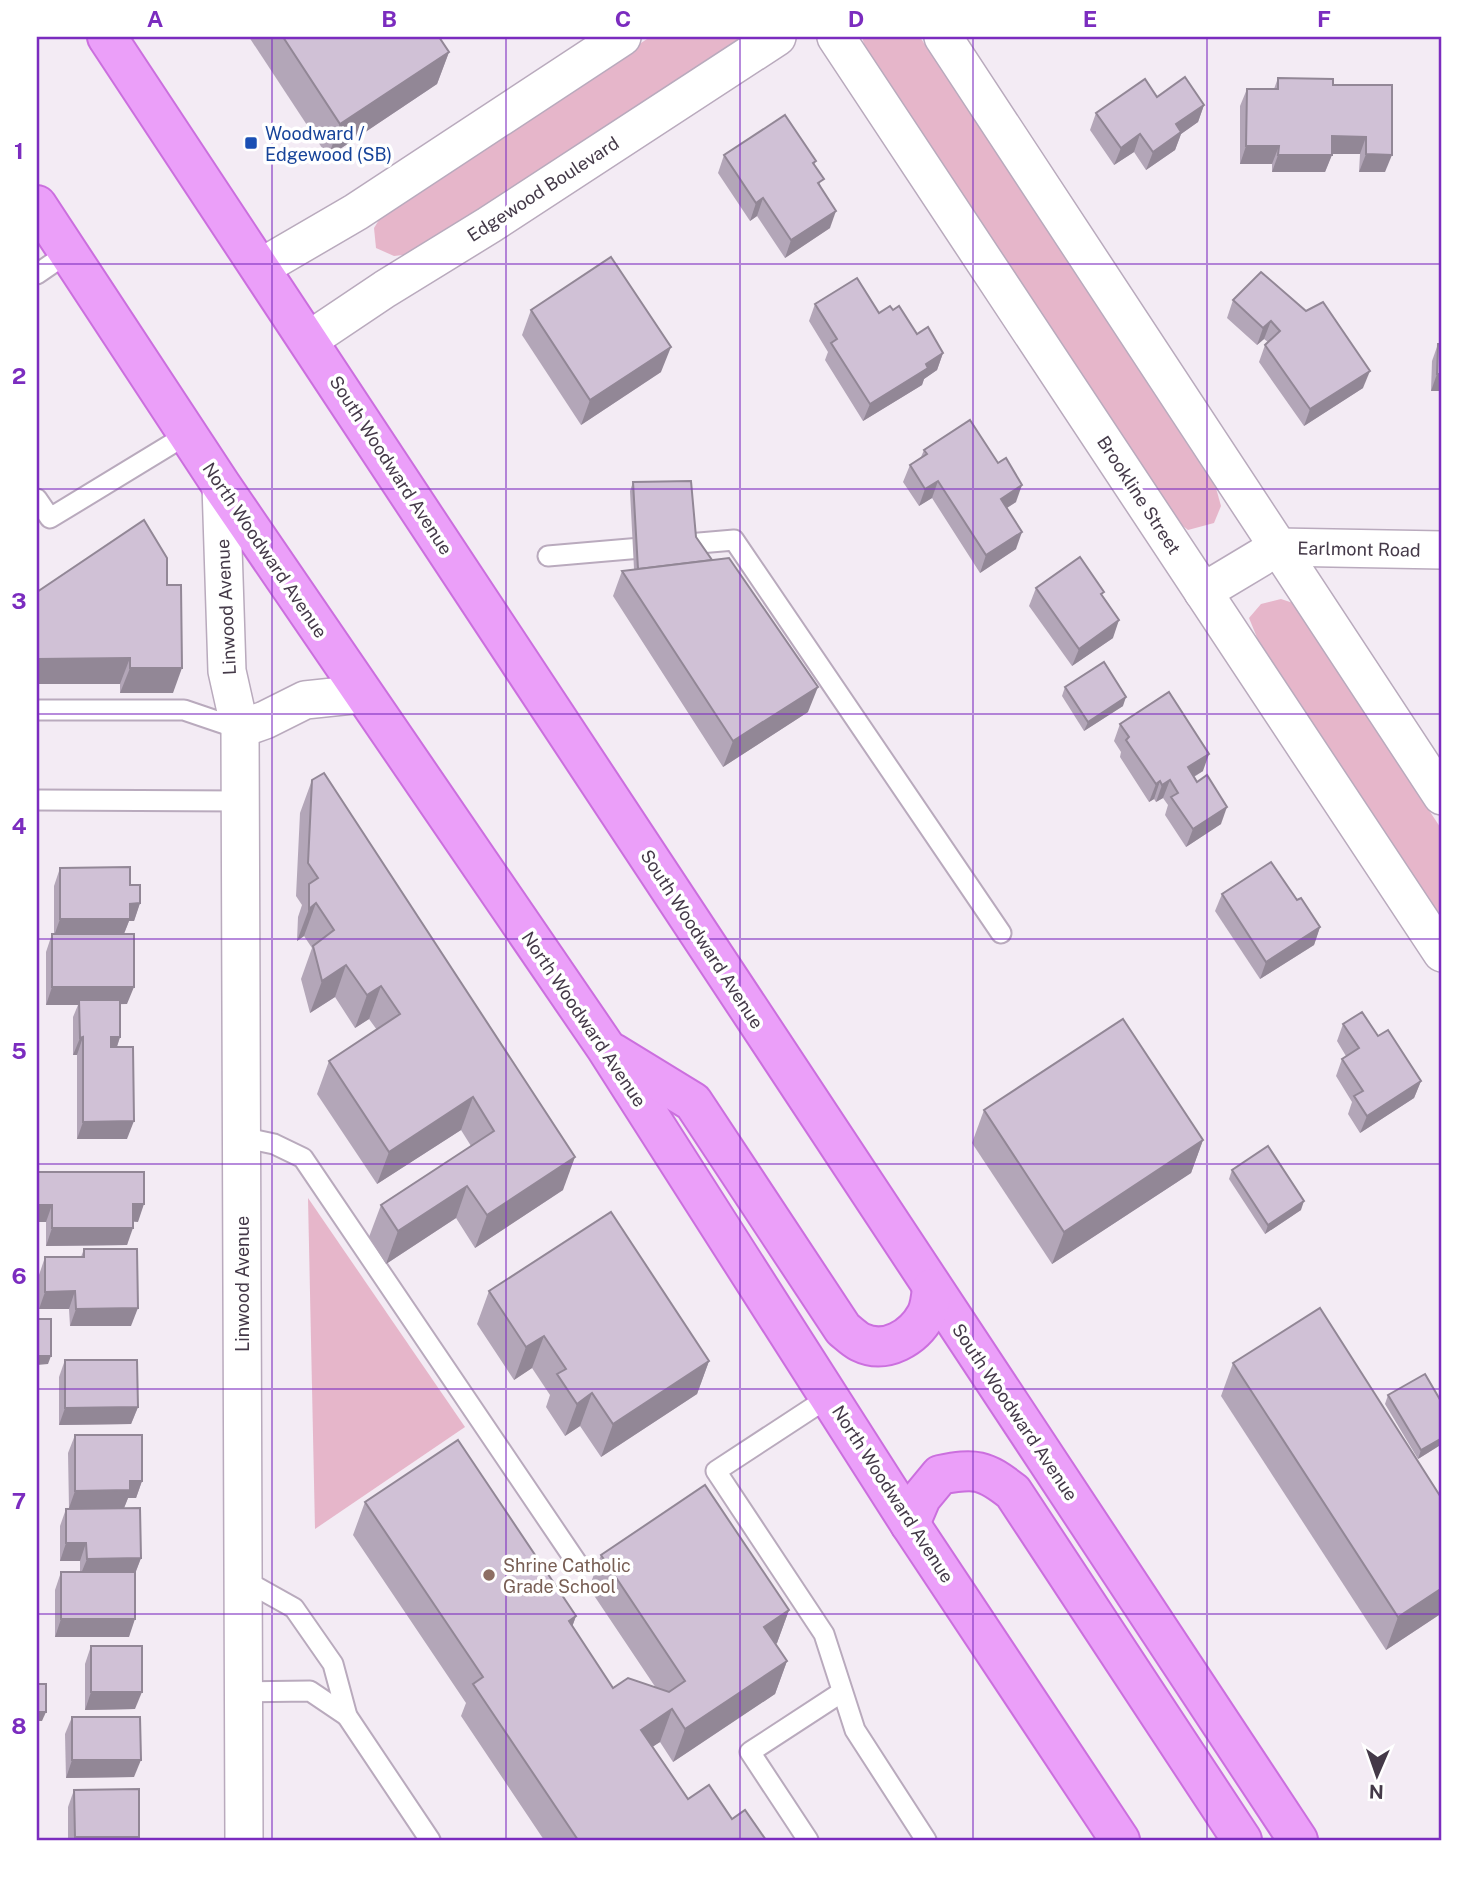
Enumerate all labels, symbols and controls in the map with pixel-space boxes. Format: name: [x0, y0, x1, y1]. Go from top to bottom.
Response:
text: A: [147, 5, 164, 32]
text: B: [381, 5, 397, 32]
text: C: [615, 5, 631, 32]
text: D: [848, 5, 864, 32]
text: E: [1083, 5, 1097, 32]
text: F: [1317, 5, 1331, 32]
place label: Woodward / Edgewood (SB): [265, 123, 392, 165]
street label: Edgewood Boulevard: [463, 132, 623, 246]
marker: Woodward / Edgewood (SB): [243, 135, 259, 151]
text: 1: [14, 137, 24, 164]
text: 2: [12, 362, 26, 389]
street label: South Woodward Avenue: [325, 372, 457, 558]
street label: Brookline Street: [1093, 432, 1185, 558]
street label: North Woodward Avenue: [198, 458, 332, 642]
street label: Earlmont Road: [1297, 537, 1421, 561]
street label: Linwood Avenue: [212, 538, 240, 676]
text: 3: [11, 587, 27, 614]
text: 4: [11, 812, 27, 839]
street label: South Woodward Avenue: [636, 846, 768, 1032]
street label: North Woodward Avenue: [517, 927, 651, 1111]
text: 5: [11, 1037, 27, 1064]
street label: Linwood Avenue: [232, 1216, 253, 1352]
text: 6: [11, 1262, 27, 1289]
street label: South Woodward Avenue: [948, 1319, 1082, 1505]
street label: North Woodward Avenue: [828, 1402, 958, 1586]
text: 7: [12, 1487, 26, 1514]
place label: Shrine Catholic Grade School: [503, 1555, 631, 1597]
marker: Shrine Catholic Grade School: [481, 1567, 497, 1583]
text: 8: [11, 1712, 27, 1739]
north arrow: [1342, 1741, 1412, 1811]
text: N: [1369, 1781, 1384, 1803]

